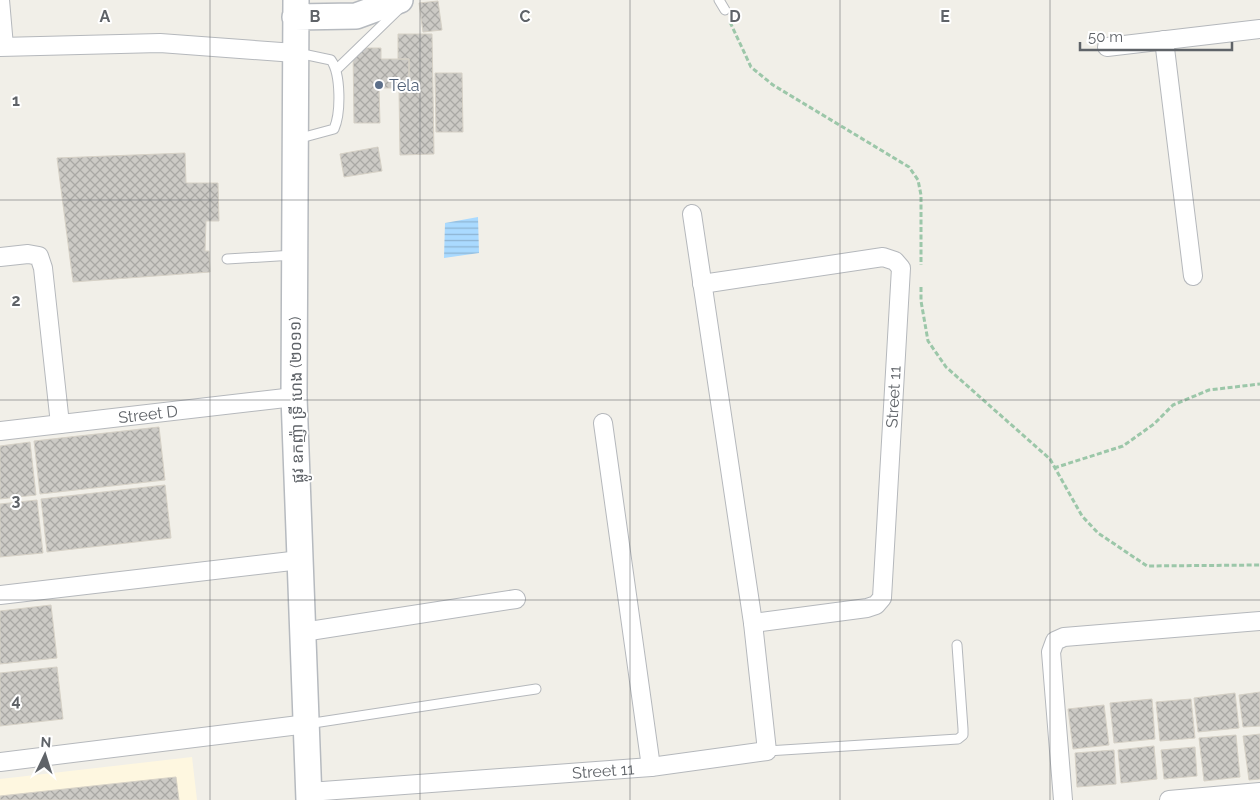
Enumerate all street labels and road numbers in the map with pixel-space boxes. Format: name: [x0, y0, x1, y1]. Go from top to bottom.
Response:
street label: ផ្លូវ ឧកញ៉ា ទ្រី ហេង (២០១១): [285, 316, 312, 484]
street label: Street 11: [882, 365, 905, 429]
street label: Street D: [117, 401, 179, 427]
street label: Street 11: [572, 759, 635, 783]

